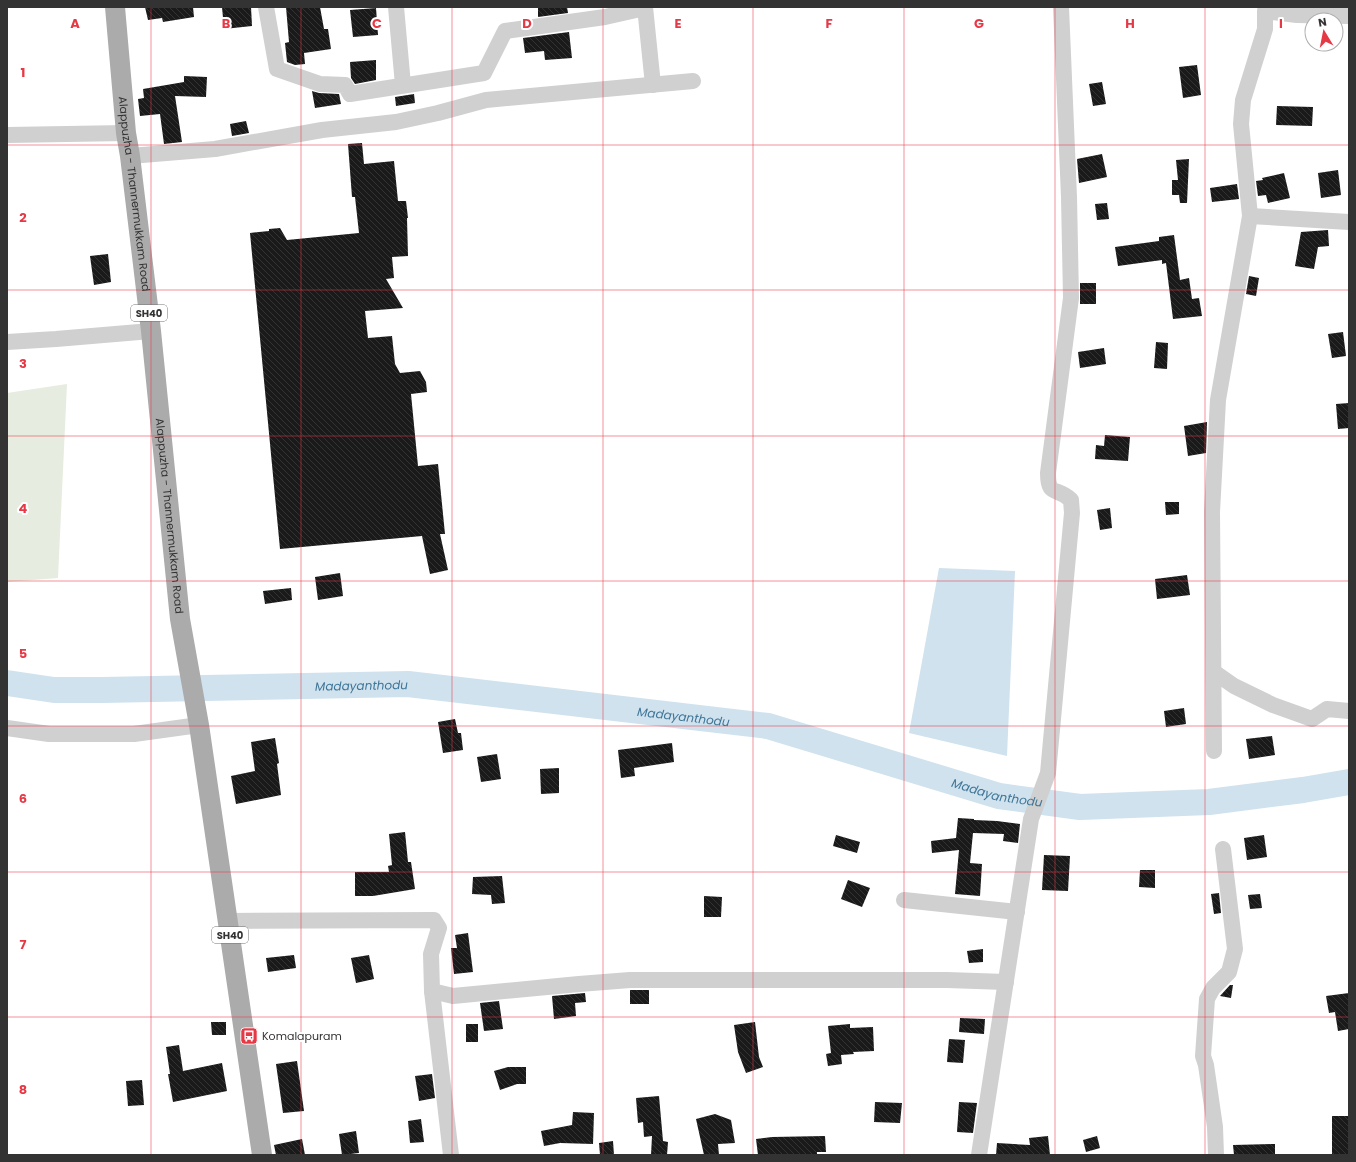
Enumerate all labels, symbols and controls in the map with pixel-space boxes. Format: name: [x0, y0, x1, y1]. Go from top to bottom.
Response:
north arrow: [1304, 12, 1344, 52]
text: A: [70, 14, 80, 33]
text: B: [222, 14, 231, 33]
text: C: [372, 14, 382, 33]
text: D: [522, 14, 532, 33]
text: E: [674, 14, 682, 33]
text: F: [825, 14, 833, 33]
text: G: [974, 14, 984, 33]
text: H: [1125, 14, 1135, 33]
text: I: [1279, 14, 1283, 33]
text: N: [1317, 14, 1328, 31]
text: 1: [21, 63, 25, 82]
street label: Alappuzha - Thannermukkam Road: [115, 96, 154, 292]
text: 2: [19, 208, 27, 227]
road number: SH40: [131, 305, 167, 321]
text: 3: [19, 354, 27, 373]
street label: Alappuzha - Thannermukkam Road: [152, 417, 187, 615]
text: 4: [19, 499, 28, 518]
text: 5: [19, 644, 27, 663]
water label: Madayanthodu: [315, 675, 408, 694]
water label: Madayanthodu: [636, 702, 731, 730]
water label: Madayanthodu: [950, 774, 1044, 810]
text: 6: [19, 789, 27, 808]
road number: SH40: [212, 927, 248, 943]
text: 7: [20, 935, 27, 954]
bus stop icon: Komalapuram: [239, 1026, 259, 1046]
place label: Komalapuram: [262, 1028, 342, 1044]
text: 8: [19, 1080, 27, 1099]

